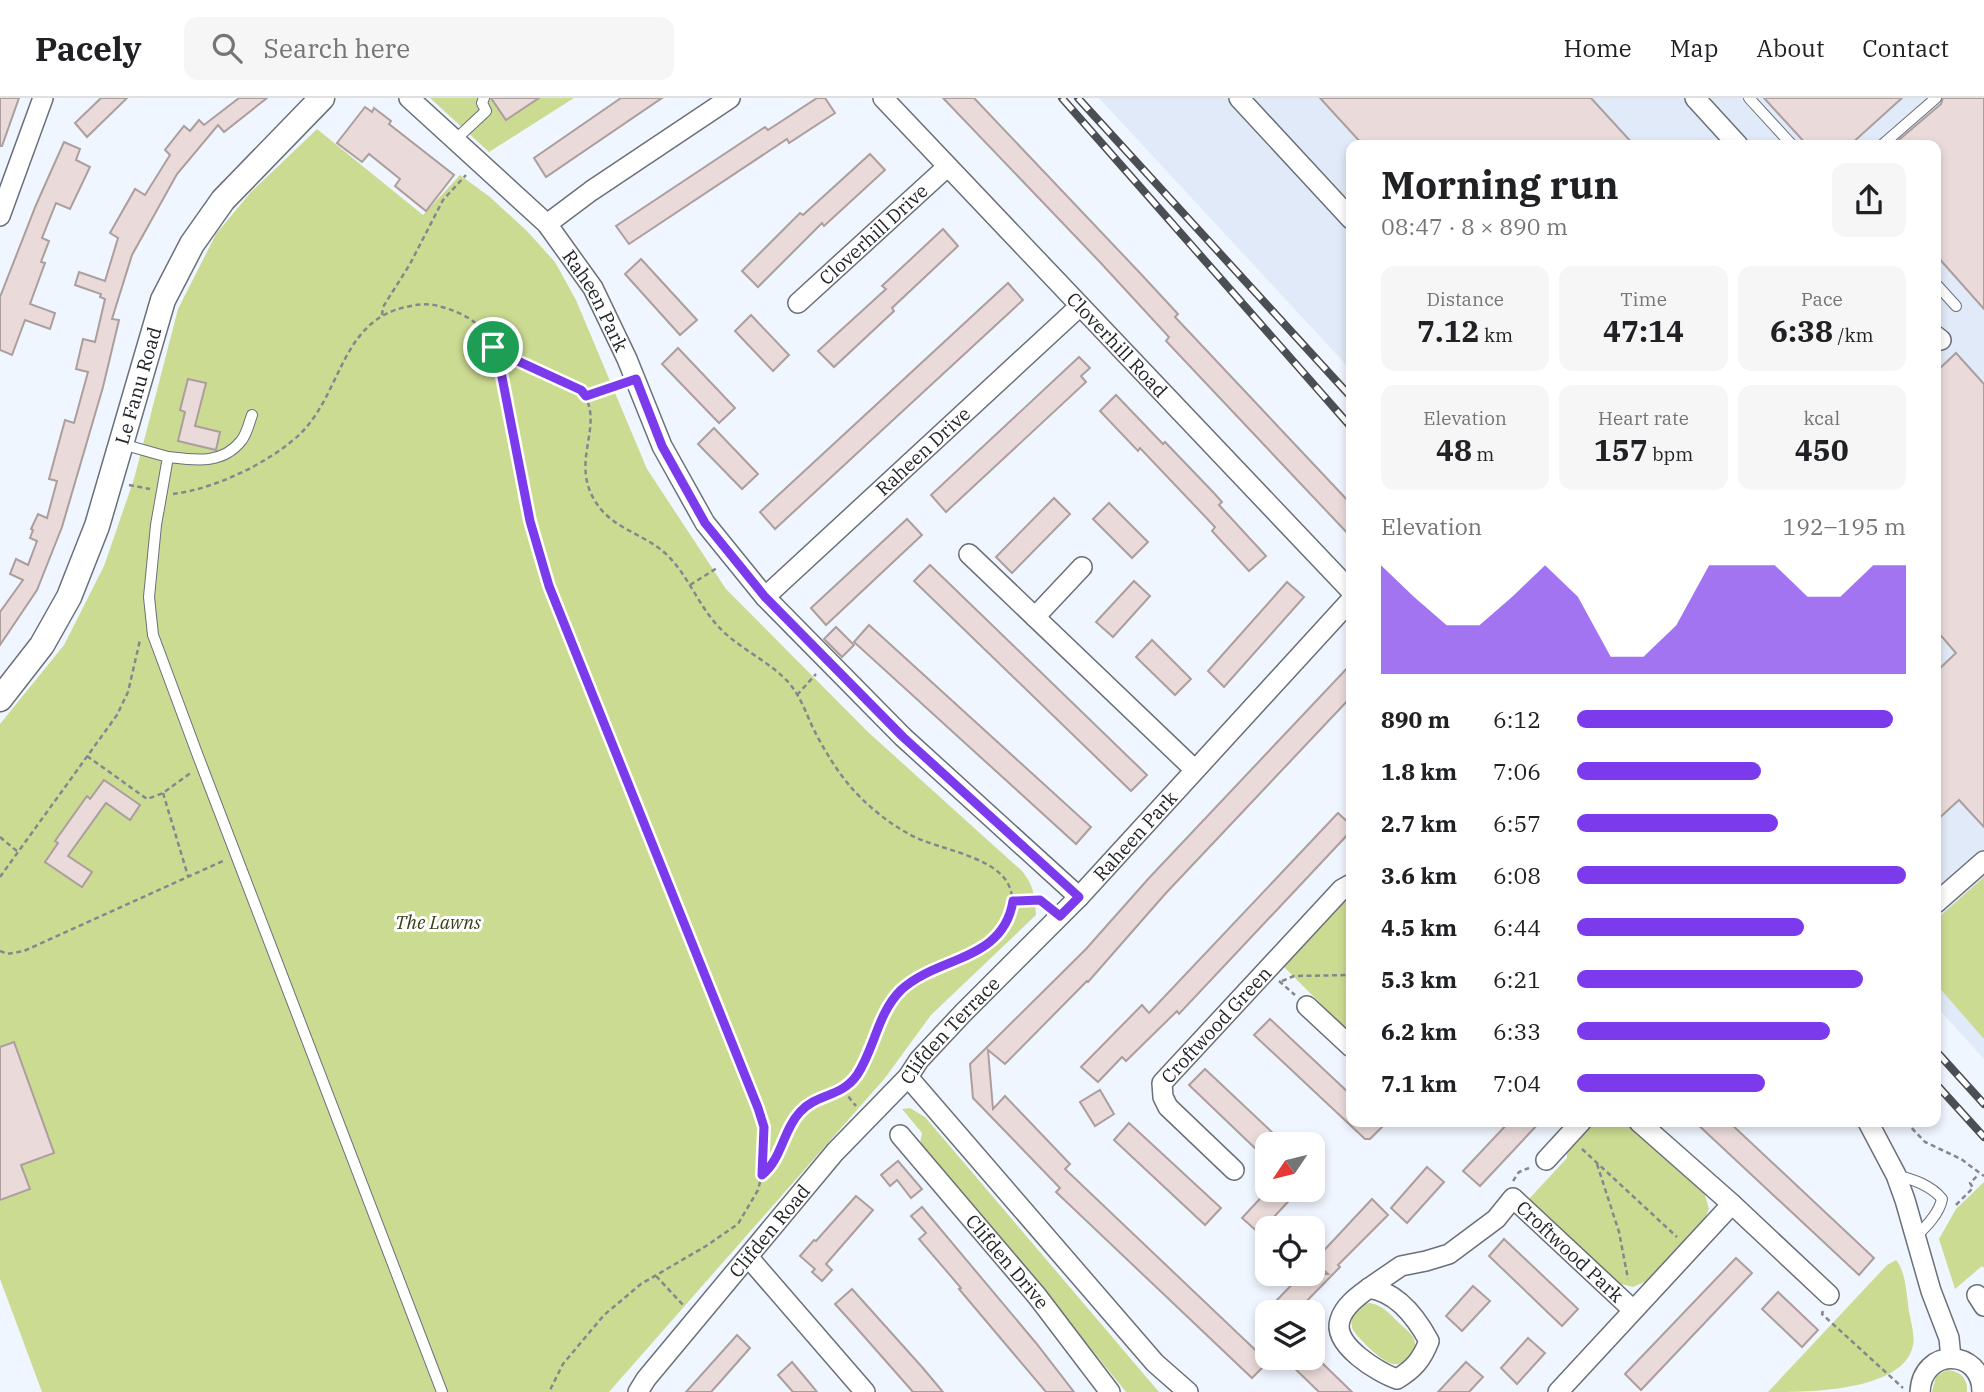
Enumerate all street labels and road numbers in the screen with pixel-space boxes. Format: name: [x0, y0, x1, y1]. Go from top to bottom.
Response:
street label: Cloverhill Drive: [814, 179, 933, 290]
street label: Raheen Park: [557, 245, 634, 355]
street label: Cloverhill Road: [1062, 287, 1173, 402]
street label: Le Fanu Road: [109, 324, 166, 447]
street label: Raheen Drive: [871, 402, 975, 501]
street label: Raheen Park: [1088, 786, 1182, 886]
street label: Croftwood Green: [1156, 961, 1276, 1088]
street label: Clifden Terrace: [895, 971, 1005, 1089]
street label: Clifden Road: [724, 1179, 815, 1282]
street label: Croftwood Park: [1511, 1195, 1629, 1307]
street label: Clifden Drive: [961, 1209, 1054, 1314]

